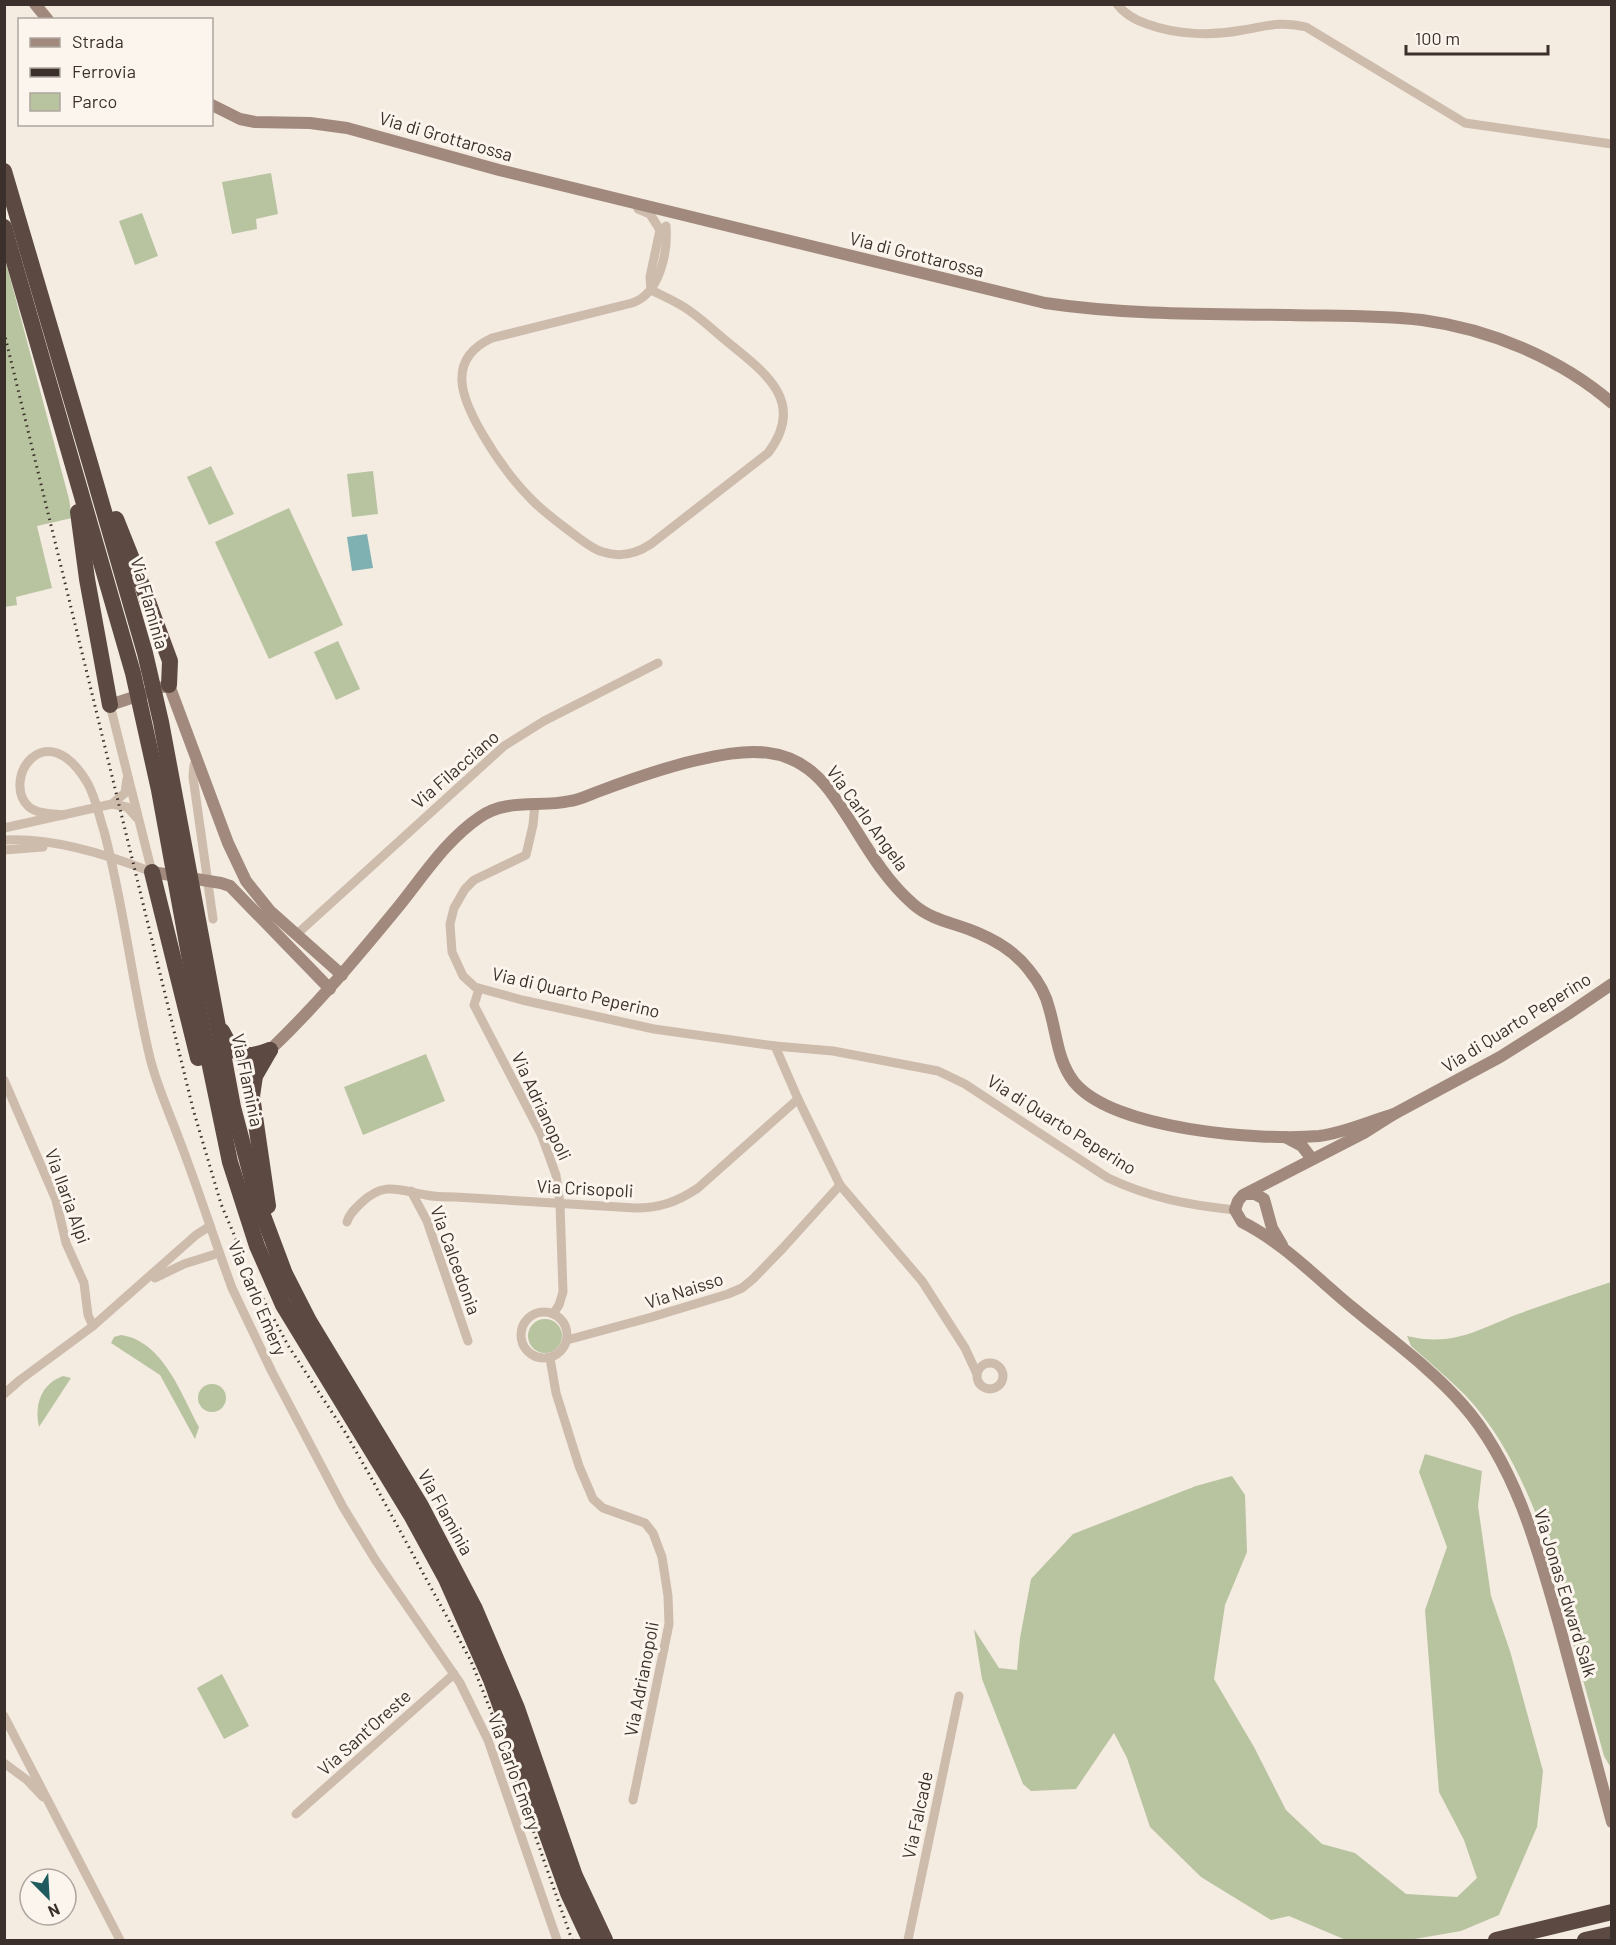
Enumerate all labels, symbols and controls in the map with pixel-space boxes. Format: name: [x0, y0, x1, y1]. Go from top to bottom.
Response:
legend: [18, 18, 213, 126]
scale bar: [1406, 18, 1548, 56]
text: 100 m: [1415, 27, 1460, 49]
text: Strada: [72, 30, 124, 52]
text: Ferrovia: [72, 60, 136, 82]
text: Parco: [72, 90, 117, 112]
street label: Via di Grottarossa: [377, 106, 515, 166]
street label: Via di Grottarossa: [847, 227, 987, 281]
street label: Via Flaminia: [126, 555, 174, 651]
street label: Via Filacciano: [407, 725, 503, 813]
street label: Via Carlo Angela: [822, 761, 914, 875]
street label: Via di Quarto Peperino: [490, 962, 662, 1022]
street label: Via di Quarto Peperino: [1437, 967, 1595, 1077]
street label: Via Flaminia: [227, 1031, 269, 1129]
street label: Via Adrianopoli: [507, 1049, 577, 1163]
street label: Via di Quarto Peperino: [983, 1069, 1141, 1179]
street label: Via Ilaria Alpi: [41, 1145, 95, 1247]
street label: Via Crisopoli: [536, 1174, 634, 1202]
street label: Via Calcedonia: [426, 1203, 486, 1317]
street label: Via Carlo Emery: [224, 1237, 292, 1359]
street label: Via Naisso: [642, 1267, 726, 1313]
street label: Via Flaminia: [413, 1465, 479, 1559]
street label: Via Jonas Edward Salk: [1530, 1506, 1602, 1680]
street label: Via Adrianopoli: [619, 1620, 663, 1738]
street label: Via Sant'Oreste: [313, 1684, 415, 1780]
street label: Via Carlo Emery: [484, 1711, 546, 1833]
street label: Via Falcade: [897, 1769, 937, 1861]
north arrow: [18, 1867, 78, 1927]
text: N: [46, 1900, 63, 1922]

